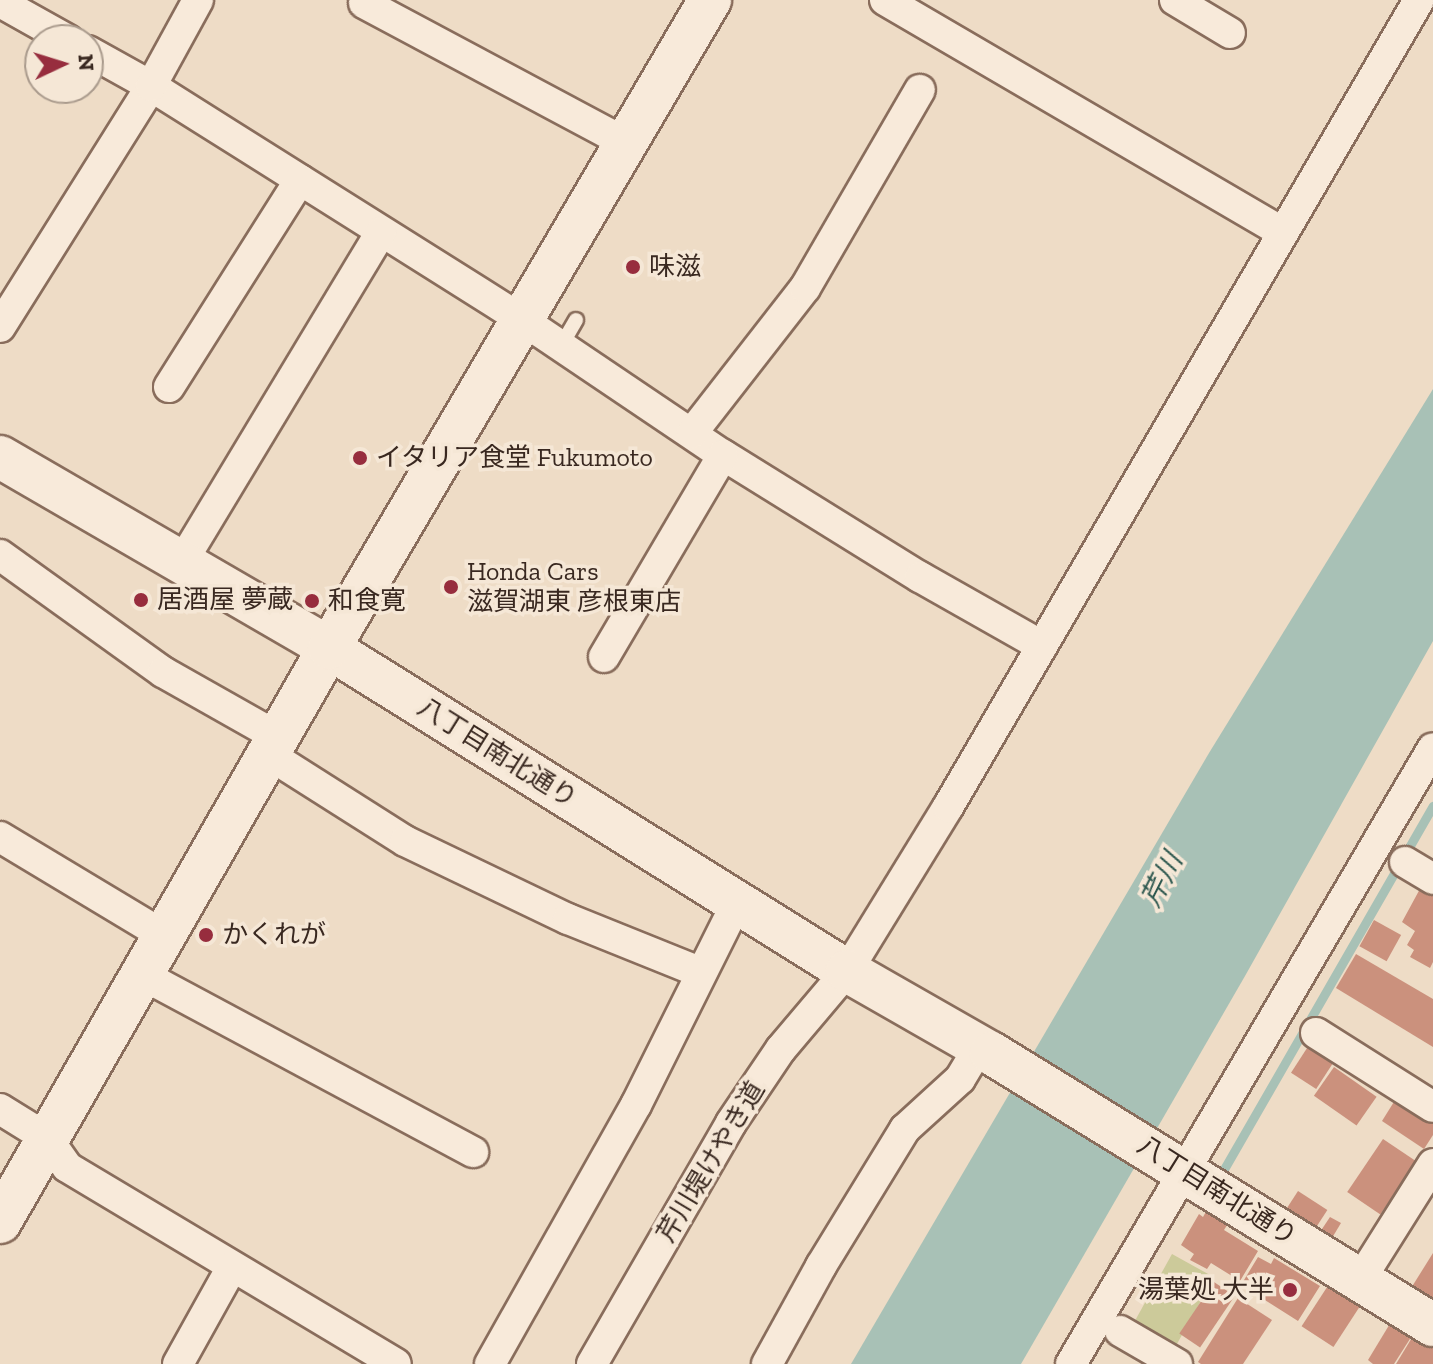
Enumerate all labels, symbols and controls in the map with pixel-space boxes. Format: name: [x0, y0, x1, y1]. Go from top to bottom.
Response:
north arrow: [24, 24, 104, 104]
text: N: [72, 53, 100, 72]
place label: 味滋: [649, 251, 701, 283]
marker: 味滋: [624, 258, 642, 276]
place label: イタリア食堂 Fukumoto: [376, 442, 654, 474]
marker: イタリア食堂 Fukumoto: [351, 449, 369, 467]
place label: Honda Cars 滋賀湖東 彦根東店: [467, 556, 681, 618]
marker: Honda Cars 滋賀湖東 彦根東店: [442, 578, 460, 596]
place label: 居酒屋 夢蔵: [157, 584, 293, 616]
place label: 和食寛: [328, 585, 406, 617]
marker: 居酒屋 夢蔵: [132, 591, 150, 609]
marker: 和食寛: [303, 592, 321, 610]
street label: 八丁目南北通り: [412, 692, 582, 814]
water label: 芹川: [1134, 847, 1190, 913]
place label: かくれが: [222, 919, 326, 951]
marker: かくれが: [197, 926, 215, 944]
street label: 芹川堤けやき道: [651, 1076, 771, 1248]
street label: 八丁目南北通り: [1132, 1130, 1302, 1252]
place label: 湯葉処 大半: [1138, 1274, 1274, 1306]
marker: 湯葉処 大半: [1281, 1281, 1299, 1299]

